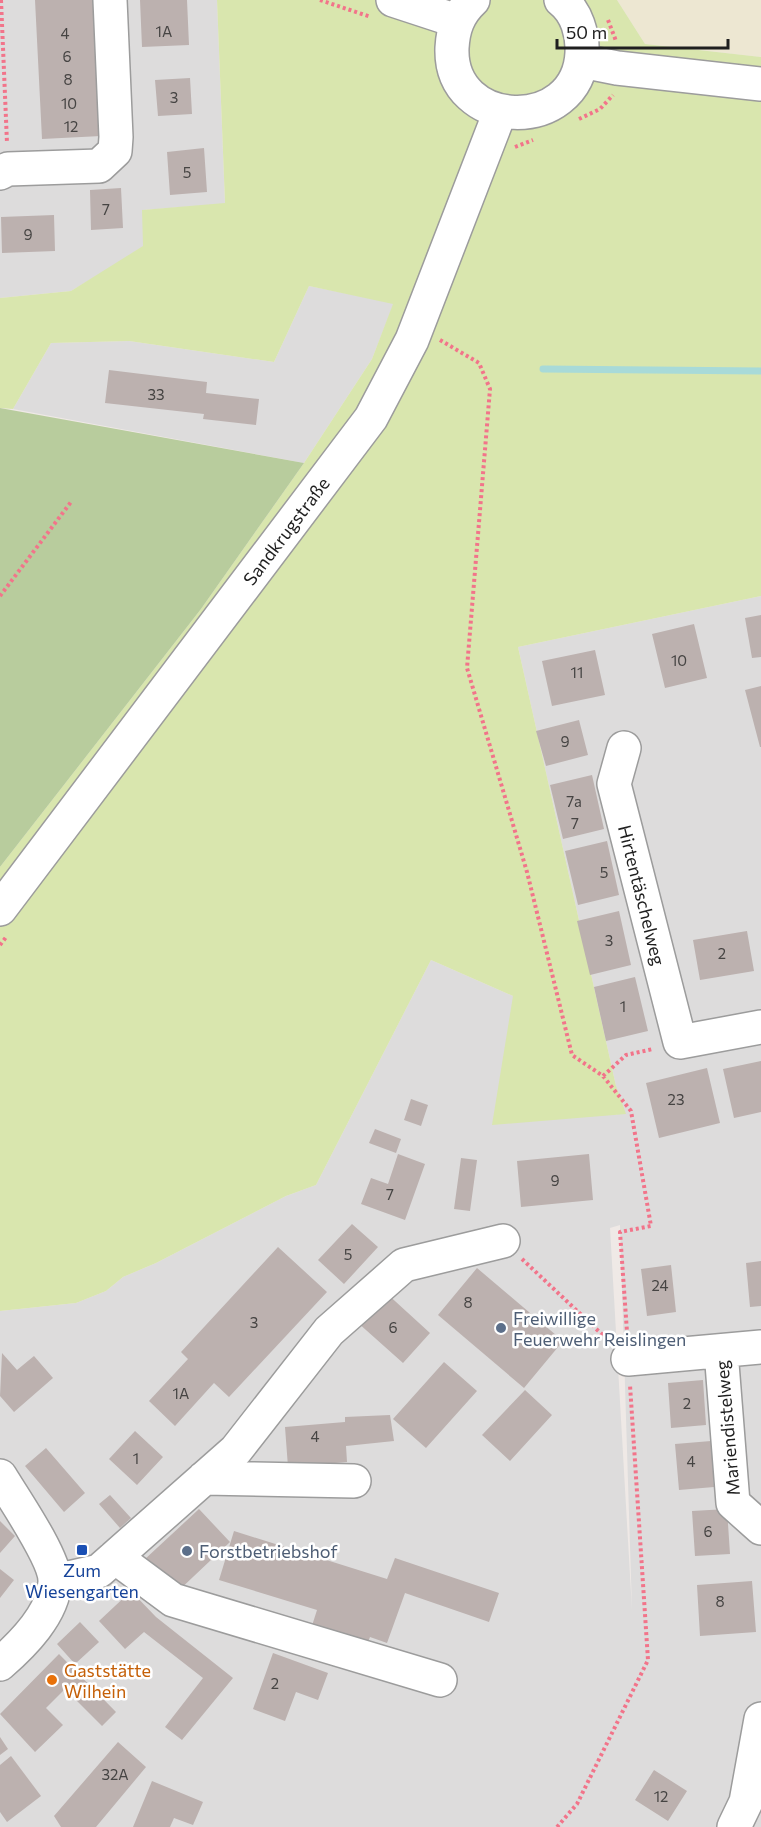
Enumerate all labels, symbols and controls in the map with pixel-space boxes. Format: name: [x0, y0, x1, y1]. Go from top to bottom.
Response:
scale bar: [557, 12, 728, 50]
text: 50 m: [566, 21, 607, 43]
house number: 1A: [156, 22, 172, 40]
house number: 4: [61, 24, 70, 42]
house number: 6: [62, 47, 72, 65]
house number: 8: [63, 70, 73, 88]
house number: 3: [170, 88, 178, 106]
house number: 10: [61, 94, 77, 112]
house number: 12: [64, 117, 78, 135]
house number: 5: [183, 163, 191, 181]
house number: 7: [102, 200, 110, 218]
house number: 9: [23, 225, 33, 243]
house number: 33: [147, 385, 165, 403]
street label: Sandkrugstraße: [238, 473, 334, 589]
house number: 10: [671, 651, 687, 669]
house number: 11: [571, 663, 583, 681]
house number: 9: [560, 732, 570, 750]
house number: 7a: [566, 792, 582, 810]
house number: 7: [571, 814, 579, 832]
street label: Hirtentäschelweg: [614, 823, 670, 968]
house number: 5: [600, 863, 608, 881]
house number: 3: [605, 931, 613, 949]
house number: 2: [718, 944, 726, 962]
house number: 1: [620, 997, 626, 1015]
house number: 23: [668, 1090, 684, 1108]
house number: 9: [550, 1171, 560, 1189]
house number: 7: [386, 1185, 394, 1203]
house number: 5: [344, 1245, 352, 1263]
house number: 24: [651, 1276, 669, 1294]
house number: 8: [463, 1293, 473, 1311]
place label: Freiwillige Feuerwehr Reislingen: [513, 1307, 686, 1350]
house number: 3: [250, 1313, 258, 1331]
house number: 6: [388, 1318, 398, 1336]
marker: Freiwillige Feuerwehr Reislingen: [494, 1321, 508, 1335]
street label: Mariendistelweg: [710, 1359, 744, 1497]
house number: 1A: [173, 1384, 189, 1402]
house number: 2: [683, 1394, 691, 1412]
house number: 4: [311, 1427, 320, 1445]
house number: 1: [133, 1449, 139, 1467]
house number: 4: [687, 1452, 696, 1470]
house number: 6: [703, 1522, 713, 1540]
place label: Forstbetriebshof: [199, 1540, 338, 1562]
marker: Zum Wiesengarten: [75, 1543, 89, 1557]
marker: Forstbetriebshof: [180, 1544, 194, 1558]
place label: Zum Wiesengarten: [25, 1559, 139, 1602]
house number: 8: [715, 1592, 725, 1610]
place label: Gaststätte Wilhein: [64, 1659, 151, 1702]
marker: Gaststätte Wilhein: [45, 1673, 59, 1687]
house number: 2: [271, 1674, 279, 1692]
house number: 32A: [101, 1765, 129, 1783]
house number: 12: [654, 1787, 668, 1805]

